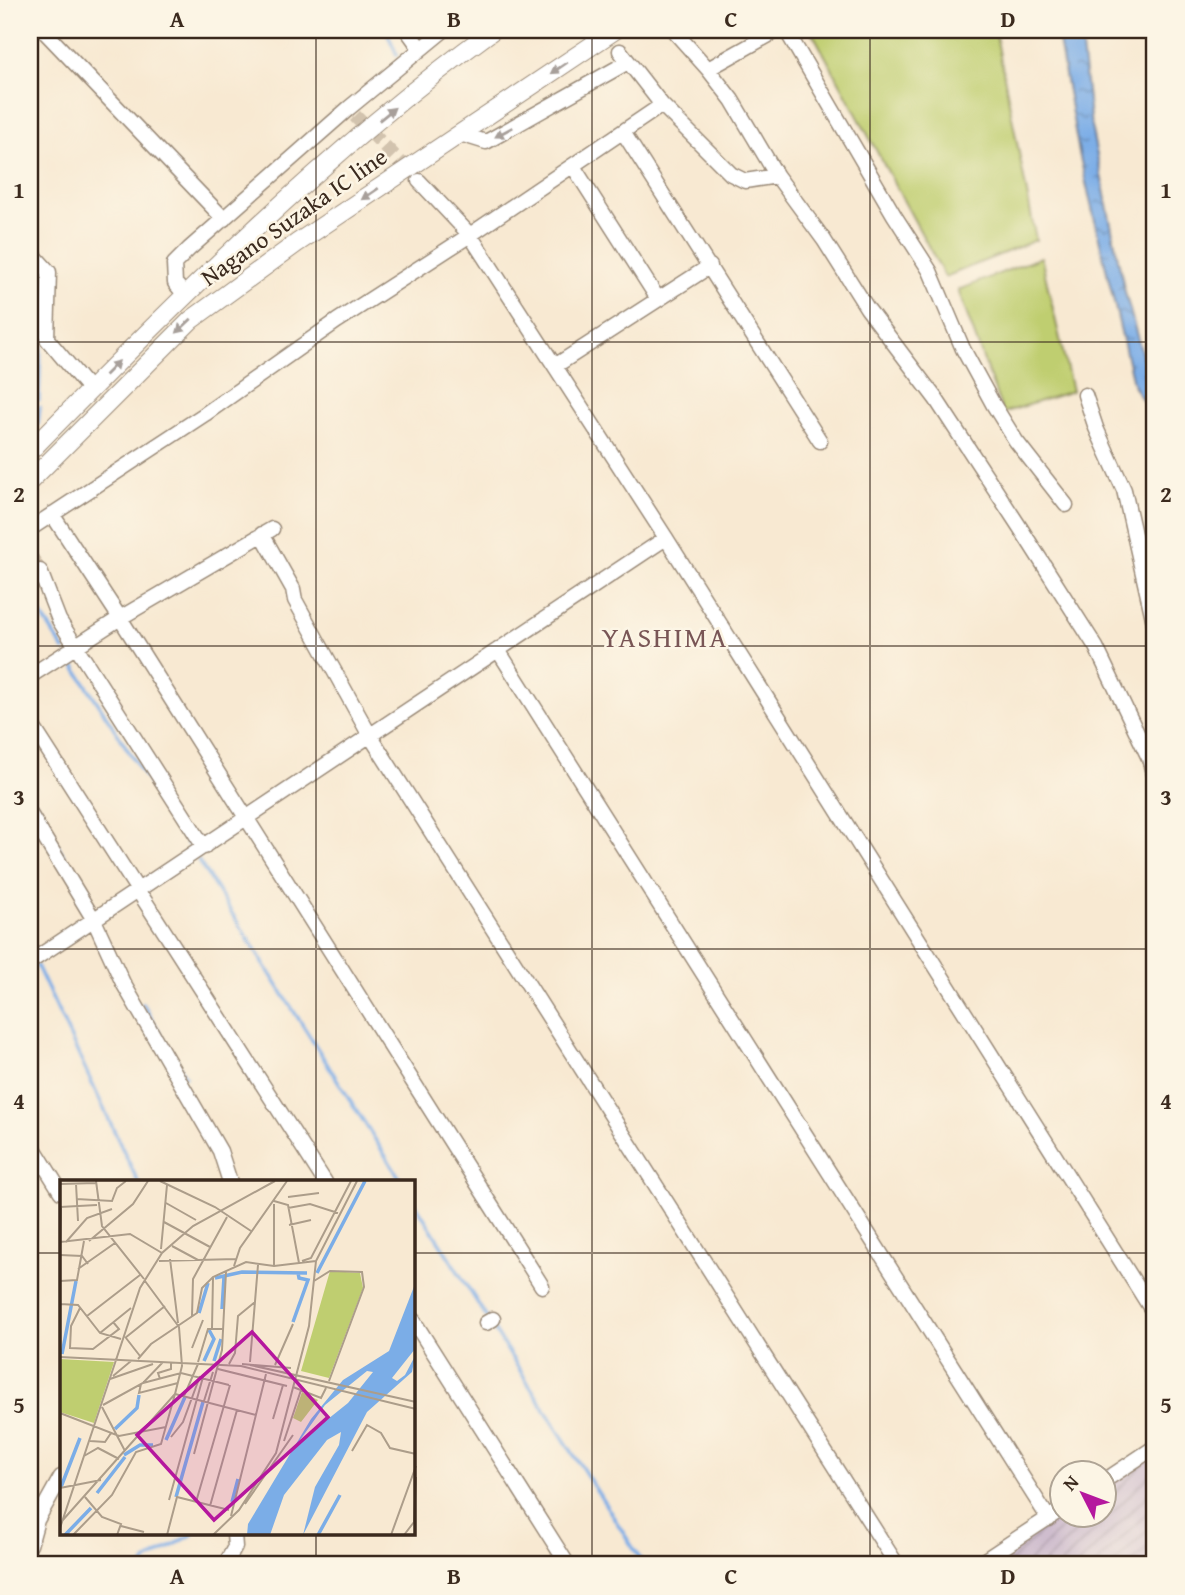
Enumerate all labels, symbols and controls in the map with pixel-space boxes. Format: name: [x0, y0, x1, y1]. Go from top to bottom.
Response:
text: A: [170, 2, 185, 35]
text: B: [447, 2, 461, 35]
text: C: [724, 2, 738, 35]
text: D: [1001, 2, 1016, 35]
one-way arrow: [549, 61, 569, 74]
one-way arrow: [379, 107, 396, 122]
one-way arrow: [494, 126, 514, 138]
street label: Nagano Suzaka IC line: [193, 139, 394, 294]
text: 1: [13, 173, 25, 206]
text: 1: [1160, 173, 1172, 206]
one-way arrow: [360, 187, 379, 200]
one-way arrow: [176, 318, 193, 334]
one-way arrow: [104, 359, 121, 376]
text: 2: [13, 477, 25, 510]
text: 2: [1160, 477, 1172, 510]
district label: YASHIMA: [602, 616, 728, 657]
text: 3: [13, 780, 25, 813]
text: 3: [1160, 780, 1172, 813]
text: 4: [13, 1084, 25, 1117]
text: 4: [1160, 1084, 1172, 1117]
inset map: [60, 1180, 415, 1536]
text: 5: [13, 1388, 25, 1421]
text: 5: [1160, 1388, 1172, 1421]
north arrow: [1048, 1458, 1118, 1528]
text: N: [1056, 1468, 1085, 1497]
text: A: [170, 1559, 185, 1592]
text: B: [447, 1559, 461, 1592]
text: C: [724, 1559, 738, 1592]
text: D: [1001, 1559, 1016, 1592]

